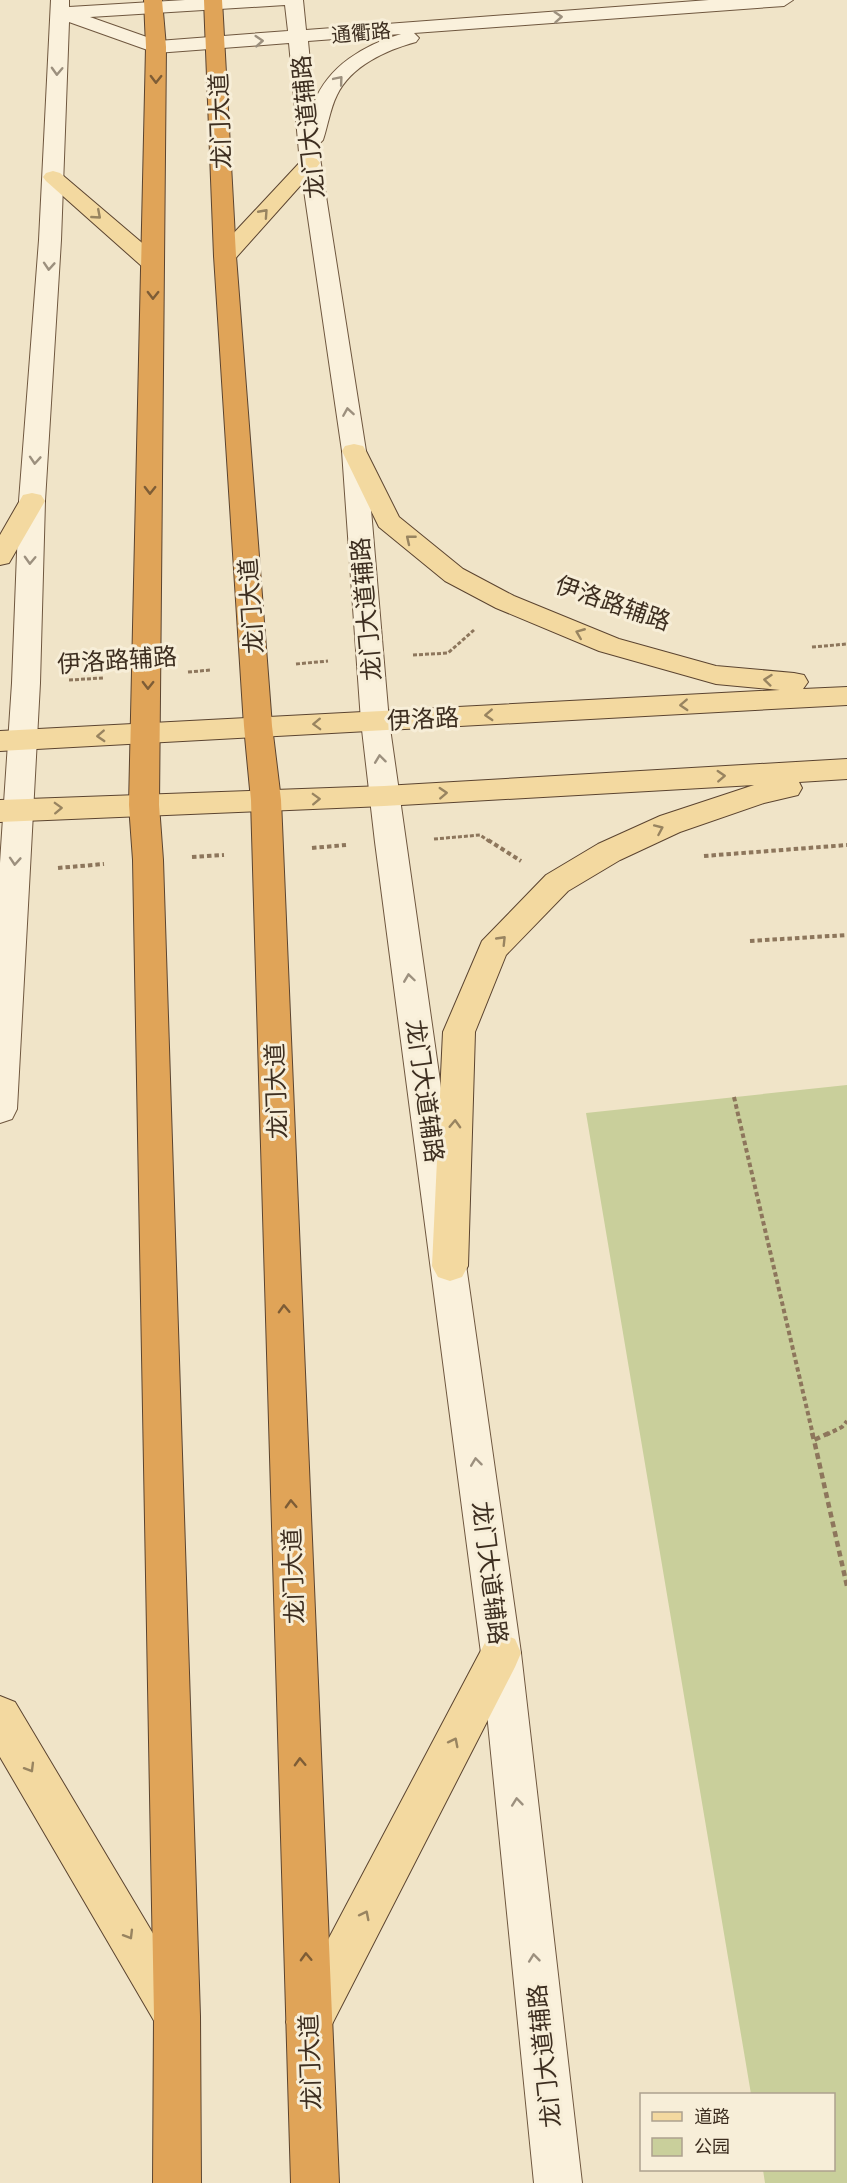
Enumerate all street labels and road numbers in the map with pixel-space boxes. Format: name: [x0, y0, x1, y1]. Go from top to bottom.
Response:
street label: 通衢路: [330, 18, 392, 48]
street label: 龙门大道辅路: [286, 54, 330, 200]
street label: 龙门大道: [204, 73, 236, 169]
street label: 龙门大道辅路: [345, 536, 387, 682]
street label: 龙门大道: [233, 557, 269, 655]
street label: 伊洛路辅路: [552, 570, 674, 636]
street label: 伊洛路辅路: [56, 641, 178, 679]
street label: 伊洛路: [386, 703, 460, 735]
street label: 龙门大道辅路: [401, 1018, 449, 1164]
street label: 龙门大道: [260, 1043, 292, 1139]
street label: 龙门大道辅路: [467, 1500, 513, 1646]
street label: 龙门大道: [277, 1528, 309, 1624]
street label: 龙门大道辅路: [522, 1983, 566, 2129]
street label: 龙门大道: [294, 2014, 326, 2110]

